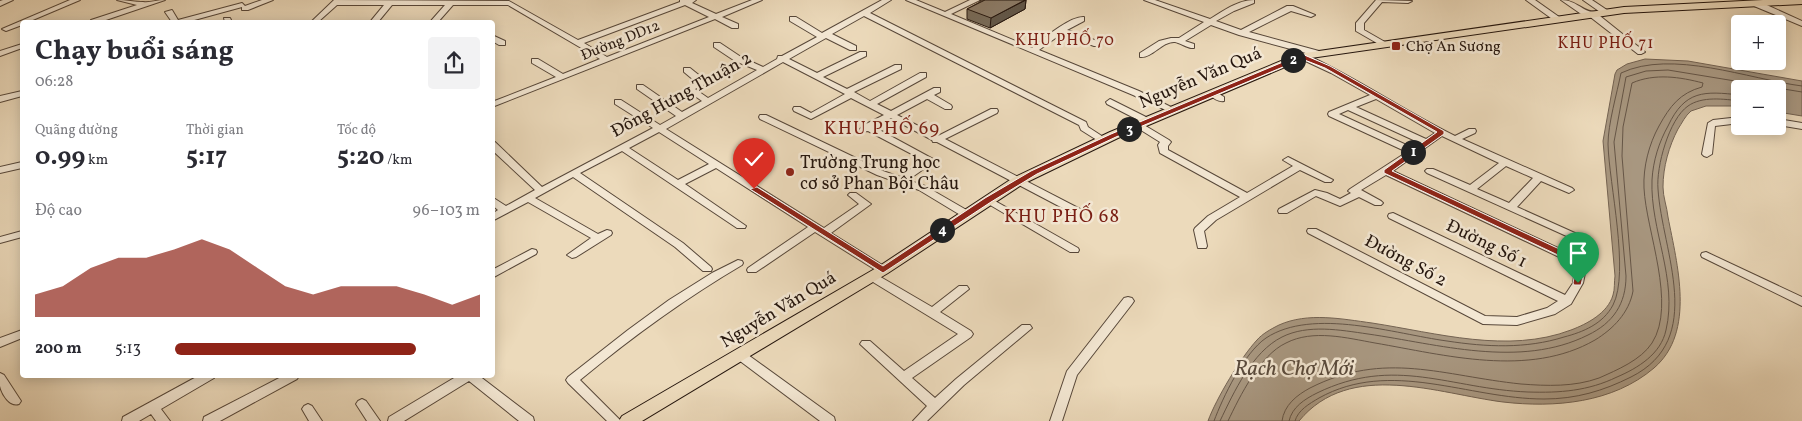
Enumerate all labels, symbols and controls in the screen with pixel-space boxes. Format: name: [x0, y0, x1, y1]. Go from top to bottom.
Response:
map controls: [1731, 15, 1786, 135]
button: +: [1731, 15, 1786, 70]
street label: Đường DD12: [578, 16, 663, 67]
district label: KHU PHỐ 70: [1015, 28, 1115, 52]
district label: KHU PHỐ 71: [1557, 31, 1655, 55]
text: Chạy buổi sáng: [35, 32, 234, 71]
button: share: [428, 37, 480, 89]
place label: Chợ An Sương: [1406, 37, 1501, 58]
marker: Chợ An Sương: [1390, 40, 1402, 52]
street label: Nguyễn Văn Quá: [1135, 41, 1266, 115]
street label: Đông Hưng Thuận 2: [607, 46, 757, 144]
pin: 2: [1280, 48, 1306, 72]
text: 2: [1290, 51, 1297, 70]
text: 06:28: [35, 71, 73, 93]
button: −: [1731, 80, 1786, 135]
district label: KHU PHỐ 69: [824, 115, 940, 142]
pin: 3: [1116, 116, 1142, 142]
text: 3: [1126, 120, 1133, 139]
text: Quãng đường: [35, 121, 118, 140]
text: Thời gian: [186, 121, 244, 140]
text: Tốc độ: [337, 121, 376, 140]
pin: [733, 138, 775, 189]
text: 0.99: [35, 140, 85, 175]
text: 5:17: [186, 140, 227, 175]
text: 5:20: [337, 140, 384, 175]
pin: 1: [1400, 140, 1426, 164]
text: 1: [1411, 143, 1416, 162]
icon: check: [740, 145, 768, 173]
text: km: [85, 151, 108, 170]
text: /km: [384, 151, 412, 170]
place label: Trường Trung học cơ sở Phan Bội Châu: [800, 151, 959, 197]
marker: Trường Trung học cơ sở Phan Bội Châu: [784, 166, 796, 178]
text: Độ cao: [35, 200, 82, 222]
text: 96–103 m: [412, 200, 480, 222]
district label: KHU PHỐ 68: [1004, 203, 1120, 230]
street label: Đường Số 1: [1442, 214, 1531, 275]
pin: 4: [930, 218, 954, 242]
text: 4: [938, 221, 947, 240]
street label: Đường Số 2: [1360, 229, 1451, 294]
pin: [1557, 232, 1599, 283]
icon: arrive: [1564, 239, 1592, 267]
street label: Nguyễn Văn Quá: [716, 266, 841, 355]
text: 200 m: [35, 338, 82, 360]
text: 5:13: [115, 338, 141, 360]
water label: Rạch Chợ Mới: [1234, 354, 1355, 385]

